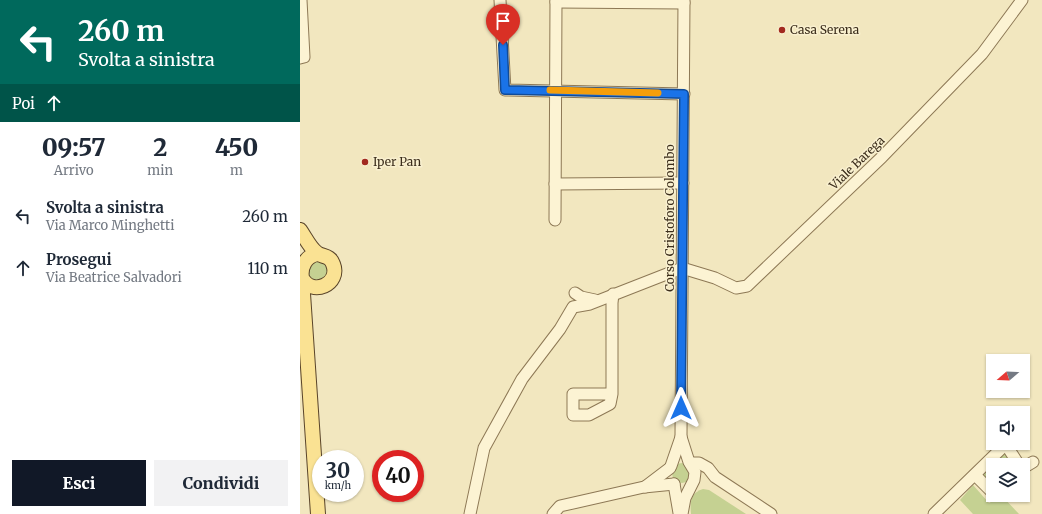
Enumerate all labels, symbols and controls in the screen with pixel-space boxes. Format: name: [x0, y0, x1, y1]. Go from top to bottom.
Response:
pin: [486, 4, 520, 45]
icon: arrive: [492, 10, 514, 32]
text: 260 m: [78, 13, 164, 49]
icon: left: [12, 16, 64, 68]
place label: Casa Serena: [790, 22, 860, 37]
marker: Casa Serena: [777, 25, 787, 35]
text: Svolta a sinistra: [78, 48, 215, 71]
icon: ahead: [43, 92, 65, 114]
text: Poi: [12, 94, 35, 113]
text: 09:57: [42, 132, 106, 163]
text: 2: [153, 132, 167, 163]
text: 450: [215, 132, 258, 163]
street label: Viale Barega: [825, 132, 888, 193]
street label: Corso Cristoforo Colombo: [662, 144, 677, 292]
place label: Iper Pan: [373, 154, 421, 169]
marker: Iper Pan: [360, 157, 370, 167]
text: Arrivo: [54, 162, 94, 179]
text: min: [147, 162, 173, 179]
text: m: [230, 162, 243, 179]
text: Svolta a sinistra: [46, 198, 164, 217]
icon: left: [12, 205, 34, 227]
text: 260 m: [242, 207, 288, 226]
text: Via Marco Minghetti: [46, 217, 174, 234]
text: Prosegui: [46, 250, 112, 269]
icon: ahead: [12, 257, 34, 279]
text: 110 m: [247, 259, 288, 278]
text: Via Beatrice Salvadori: [46, 269, 182, 286]
north arrow: [986, 354, 1030, 398]
map controls: [986, 354, 1030, 502]
position arrow: [660, 387, 702, 429]
button: sound: [986, 406, 1030, 450]
speed limit sign: 40: [372, 450, 424, 502]
text: 30: [326, 458, 350, 483]
button: layers: [986, 458, 1030, 502]
button: Esci: [12, 460, 146, 506]
button: Condividi: [154, 460, 288, 506]
text: km/h: [325, 479, 351, 492]

